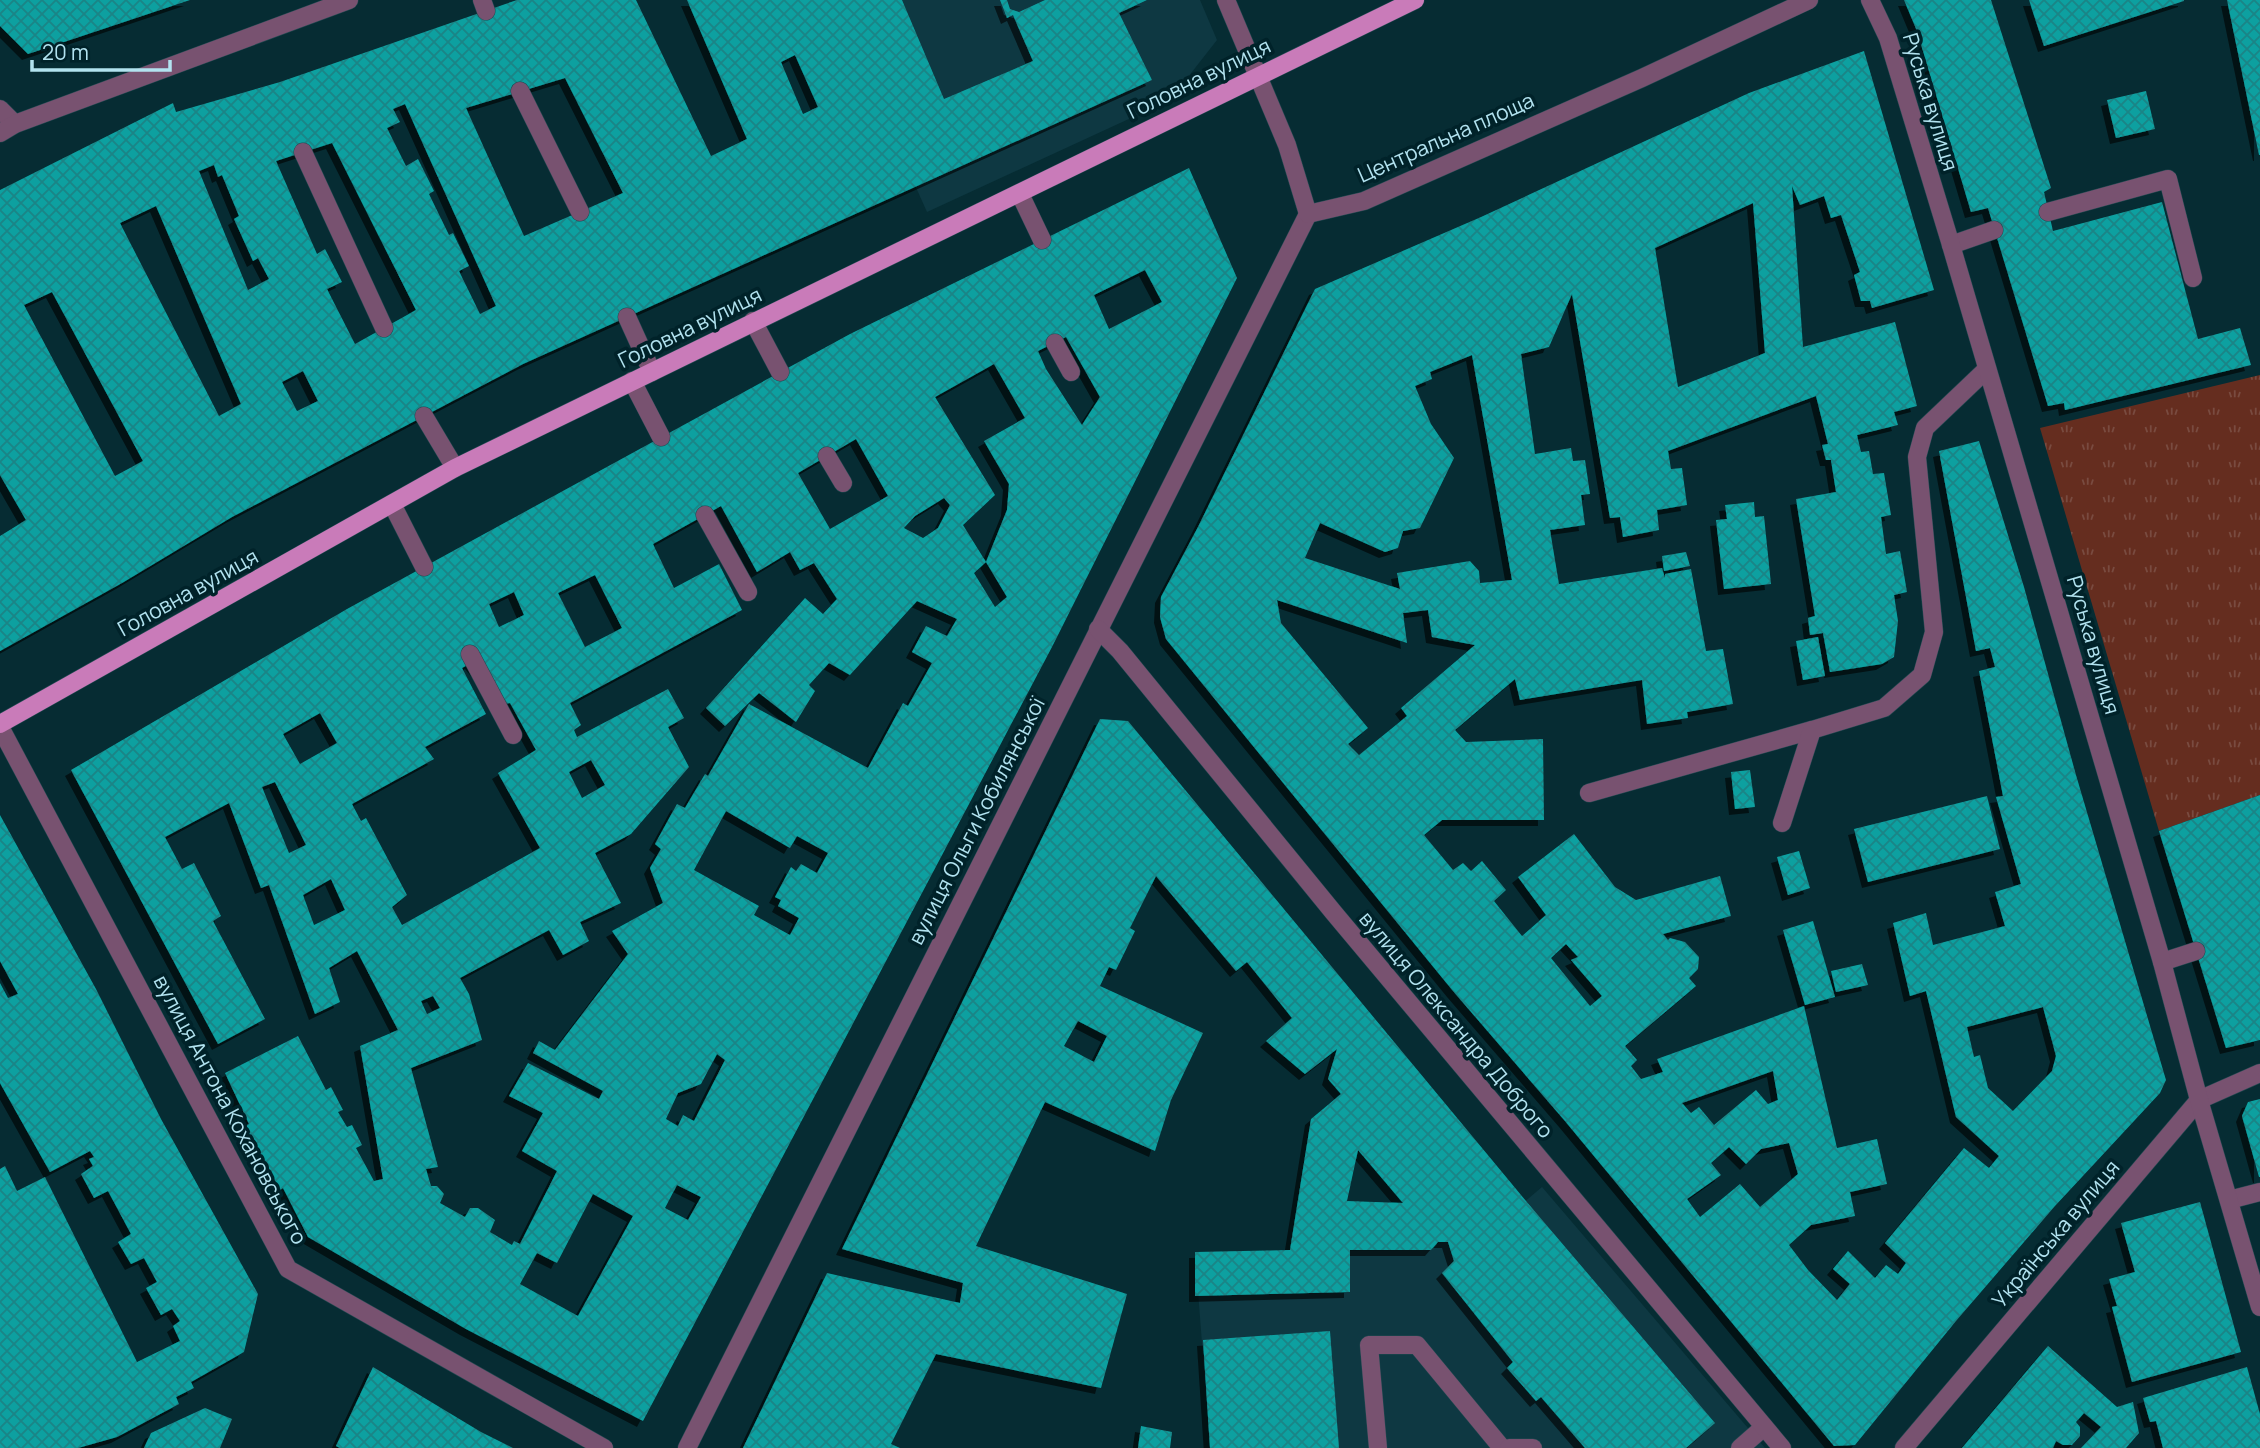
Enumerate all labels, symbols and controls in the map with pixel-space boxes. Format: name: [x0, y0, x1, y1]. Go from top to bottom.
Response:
scale bar: [32, 28, 170, 72]
street label: Руська вулиця: [1897, 29, 1965, 174]
street label: Головна вулиця: [1122, 31, 1275, 125]
text: 20 m: [42, 38, 89, 66]
street label: Центральна площа: [1353, 86, 1538, 189]
street label: Головна вулиця: [613, 280, 766, 374]
street label: Головна вулиця: [112, 542, 263, 642]
street label: Руська вулиця: [2061, 572, 2127, 717]
street label: вулиця Ольги Кобилянської: [901, 691, 1051, 949]
street label: вулиця Олександра Доброго: [1353, 905, 1560, 1144]
street label: вулиця Антона Кохановського: [148, 970, 314, 1249]
street label: Українська вулиця: [1985, 1154, 2125, 1313]

